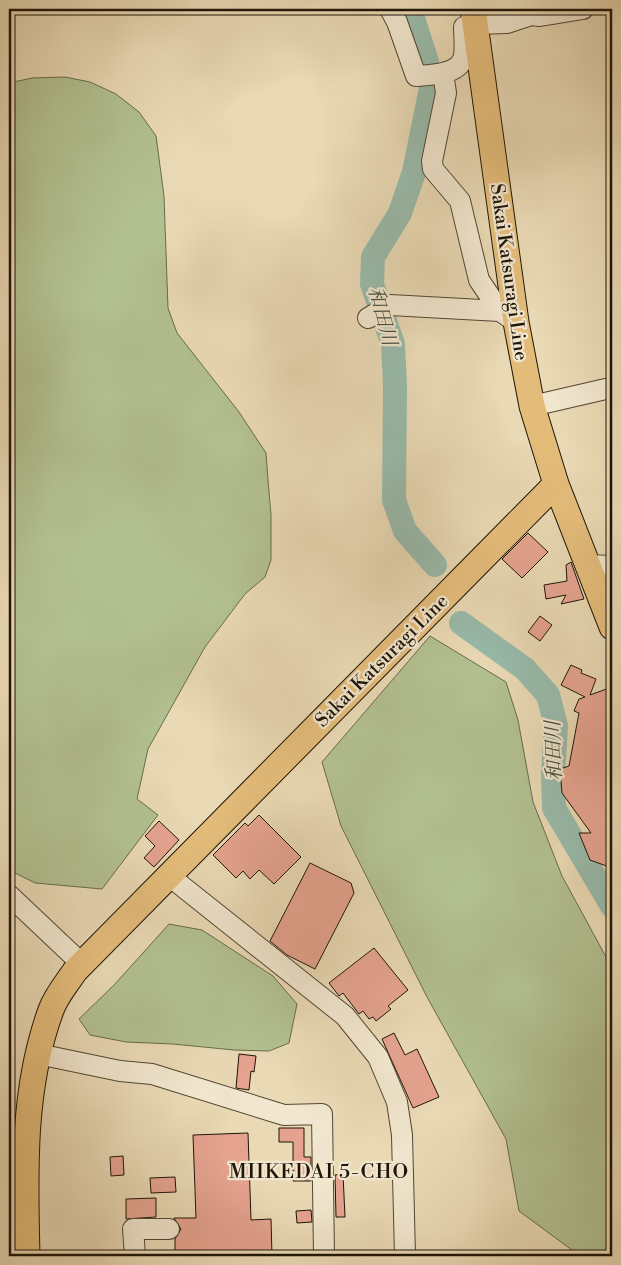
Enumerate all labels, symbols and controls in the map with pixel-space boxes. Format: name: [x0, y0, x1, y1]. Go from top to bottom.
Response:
street label: Sakai Katsuragi Line: [485, 182, 533, 362]
water label: 和田川: [362, 284, 402, 351]
street label: Sakai Katsuragi Line: [310, 589, 453, 732]
water label: 和田川: [541, 719, 568, 781]
district label: MIIKEDAI 5-CHO: [229, 1160, 409, 1185]

